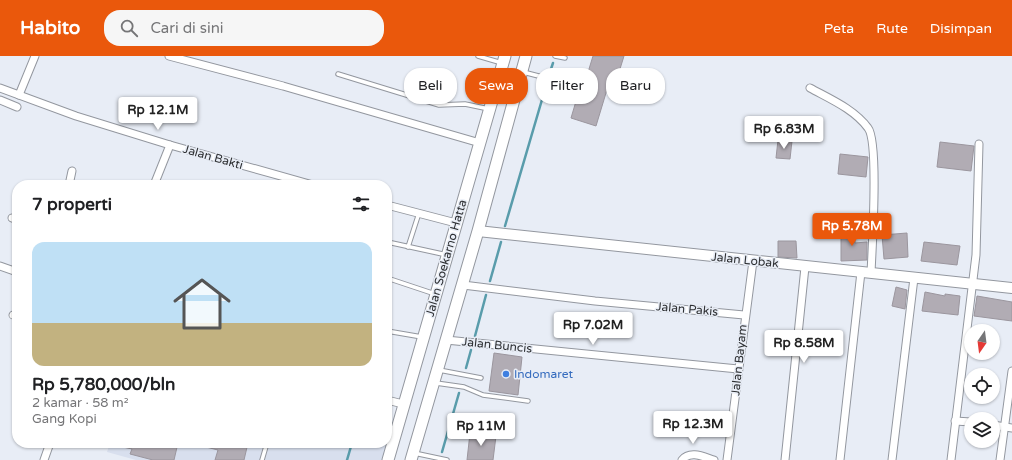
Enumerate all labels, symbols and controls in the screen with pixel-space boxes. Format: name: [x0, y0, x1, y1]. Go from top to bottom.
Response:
search box: [104, 10, 384, 46]
text: Habito: [20, 17, 80, 39]
icon: search: [118, 17, 140, 39]
text: Cari di sini: [150, 19, 224, 37]
text: Peta: [824, 20, 854, 37]
text: Rute: [876, 20, 908, 37]
text: Disimpan: [930, 20, 992, 37]
chip: Beli: [404, 68, 457, 104]
chip: Sewa: [465, 68, 528, 104]
chip: Filter: [536, 68, 598, 104]
chip: Baru: [606, 68, 665, 104]
pin: Rp 12.1M: [117, 97, 199, 131]
text: Rp 12.1M: [127, 102, 189, 118]
pin: Rp 6.83M: [743, 116, 825, 150]
text: Rp 6.83M: [753, 121, 815, 137]
street label: Jalan Bakti: [181, 142, 245, 172]
icon: filters: [350, 193, 372, 215]
text: 7 properti: [32, 194, 112, 215]
street label: Jalan Soekarno Hatta: [423, 198, 469, 318]
pin: Rp 5.78M: [811, 213, 893, 247]
text: Rp 5.78M: [821, 218, 883, 234]
street label: Jalan Lobak: [711, 250, 780, 271]
icon: home: [166, 268, 238, 340]
street label: Jalan Pakis: [655, 299, 719, 319]
pin: Rp 7.02M: [552, 312, 634, 346]
text: Rp 7.02M: [563, 317, 623, 333]
street label: Jalan Bayam: [728, 324, 750, 396]
north arrow: [964, 324, 1000, 360]
map controls: [964, 324, 1000, 448]
pin: Rp 8.58M: [763, 330, 845, 364]
street label: Jalan Buncis: [461, 334, 533, 356]
text: Rp 8.58M: [773, 335, 835, 351]
place label: Indomaret: [514, 367, 573, 381]
button: locate: [964, 368, 1000, 404]
marker: Indomaret: [501, 369, 511, 379]
text: Rp 5,780,000/bln: [32, 374, 175, 395]
text: 2 kamar · 58 m²: [32, 395, 129, 411]
text: Gang Kopi: [32, 411, 97, 427]
pin: Rp 12.3M: [652, 411, 734, 445]
button: layers: [964, 412, 1000, 448]
pin: Rp 11M: [448, 413, 514, 447]
text: Rp 12.3M: [662, 416, 724, 432]
text: Rp 11M: [456, 418, 506, 434]

